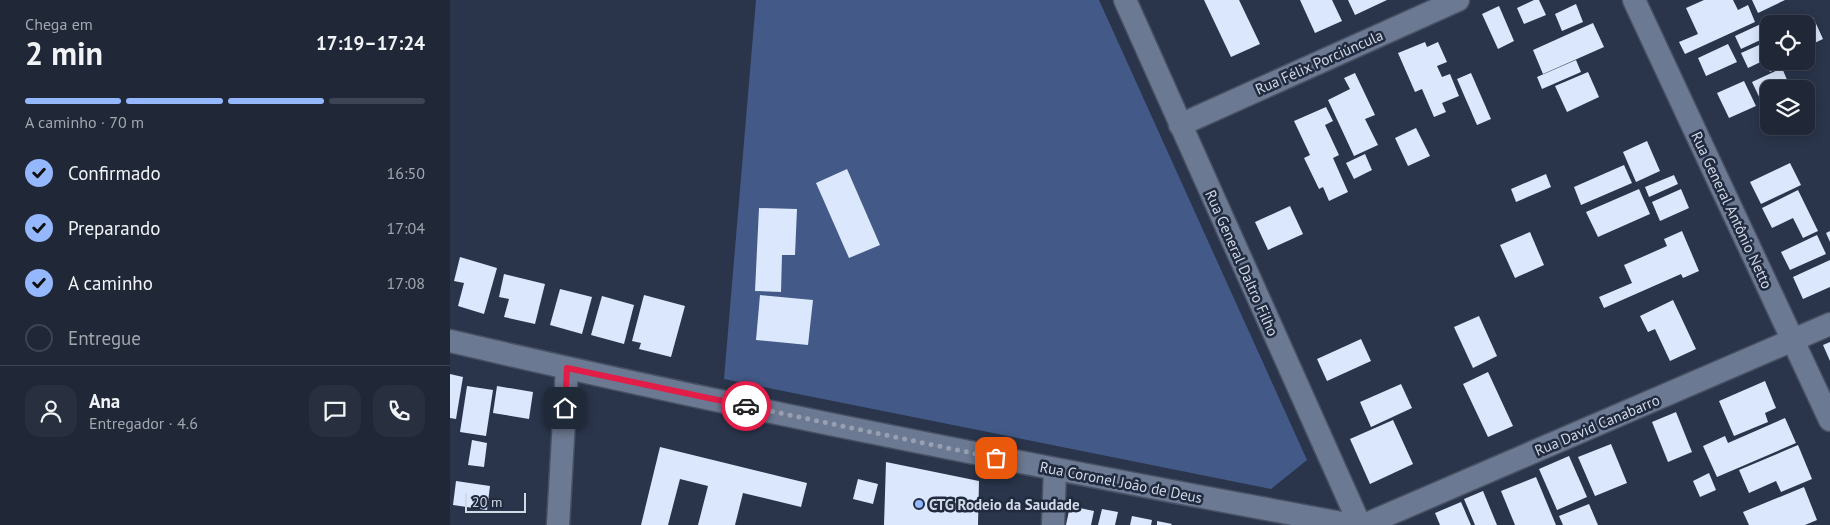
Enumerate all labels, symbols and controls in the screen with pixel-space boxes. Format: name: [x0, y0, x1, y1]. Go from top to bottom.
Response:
text: Chega em: [25, 14, 93, 34]
map controls: [1760, 15, 1815, 135]
button: locate: [1760, 15, 1815, 70]
street label: Rua Félix Porciúncula: [1252, 25, 1386, 99]
text: 17:19–17:24: [316, 31, 425, 55]
text: 2 min: [25, 32, 103, 74]
button: layers: [1760, 80, 1815, 135]
text: A caminho · 70 m: [25, 112, 144, 132]
street label: Rua General Antônio Netto: [1687, 128, 1777, 292]
icon: check: [25, 159, 53, 187]
text: Confirmado: [68, 161, 161, 185]
text: 16:50: [387, 163, 425, 183]
street label: Rua General Daltro Filho: [1201, 187, 1283, 339]
icon: check: [25, 214, 53, 242]
text: Preparando: [68, 216, 160, 240]
text: 17:04: [387, 218, 425, 238]
icon: check: [25, 269, 53, 297]
text: A caminho: [68, 271, 153, 295]
text: 17:08: [387, 273, 425, 293]
text: Entregue: [68, 326, 141, 350]
courier: [721, 381, 771, 431]
button: person: [25, 385, 77, 437]
button: chat: [309, 385, 361, 437]
button: phone: [373, 385, 425, 437]
pin: [544, 387, 586, 429]
text: Ana: [89, 389, 120, 413]
street label: Rua David Canabarro: [1532, 390, 1662, 460]
icon: car: [732, 392, 760, 420]
icon: home: [551, 394, 579, 422]
text: Entregador · 4.6: [89, 413, 198, 433]
pin: [975, 437, 1017, 479]
icon: bag: [982, 444, 1010, 472]
street label: Rua Coronel João de Deus: [1038, 457, 1204, 507]
scale bar: [465, 490, 526, 513]
text: 20 m: [472, 493, 502, 511]
place label: CTG Rodeio da Saudade: [929, 495, 1080, 514]
marker: CTG Rodeio da Saudade: [913, 498, 925, 510]

